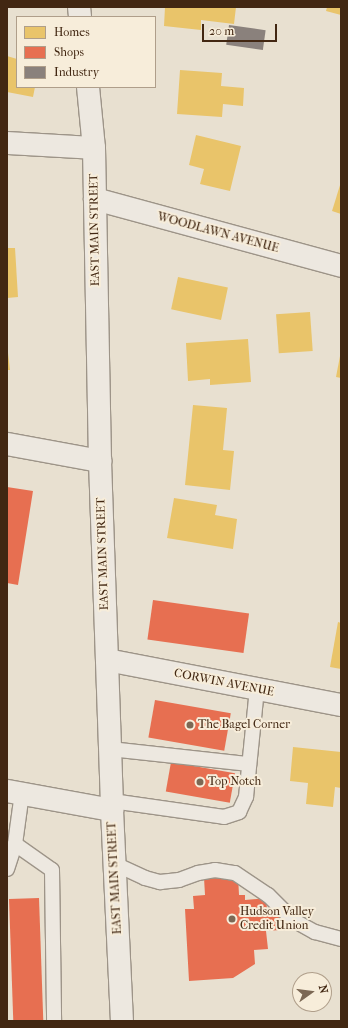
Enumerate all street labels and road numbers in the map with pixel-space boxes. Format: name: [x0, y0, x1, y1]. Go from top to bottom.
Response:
street label: EAST MAIN STREET: [87, 173, 103, 287]
street label: WOODLAWN AVENUE: [156, 210, 280, 256]
street label: EAST MAIN STREET: [94, 497, 112, 611]
street label: CORWIN AVENUE: [173, 666, 275, 700]
street label: EAST MAIN STREET: [105, 821, 125, 935]

